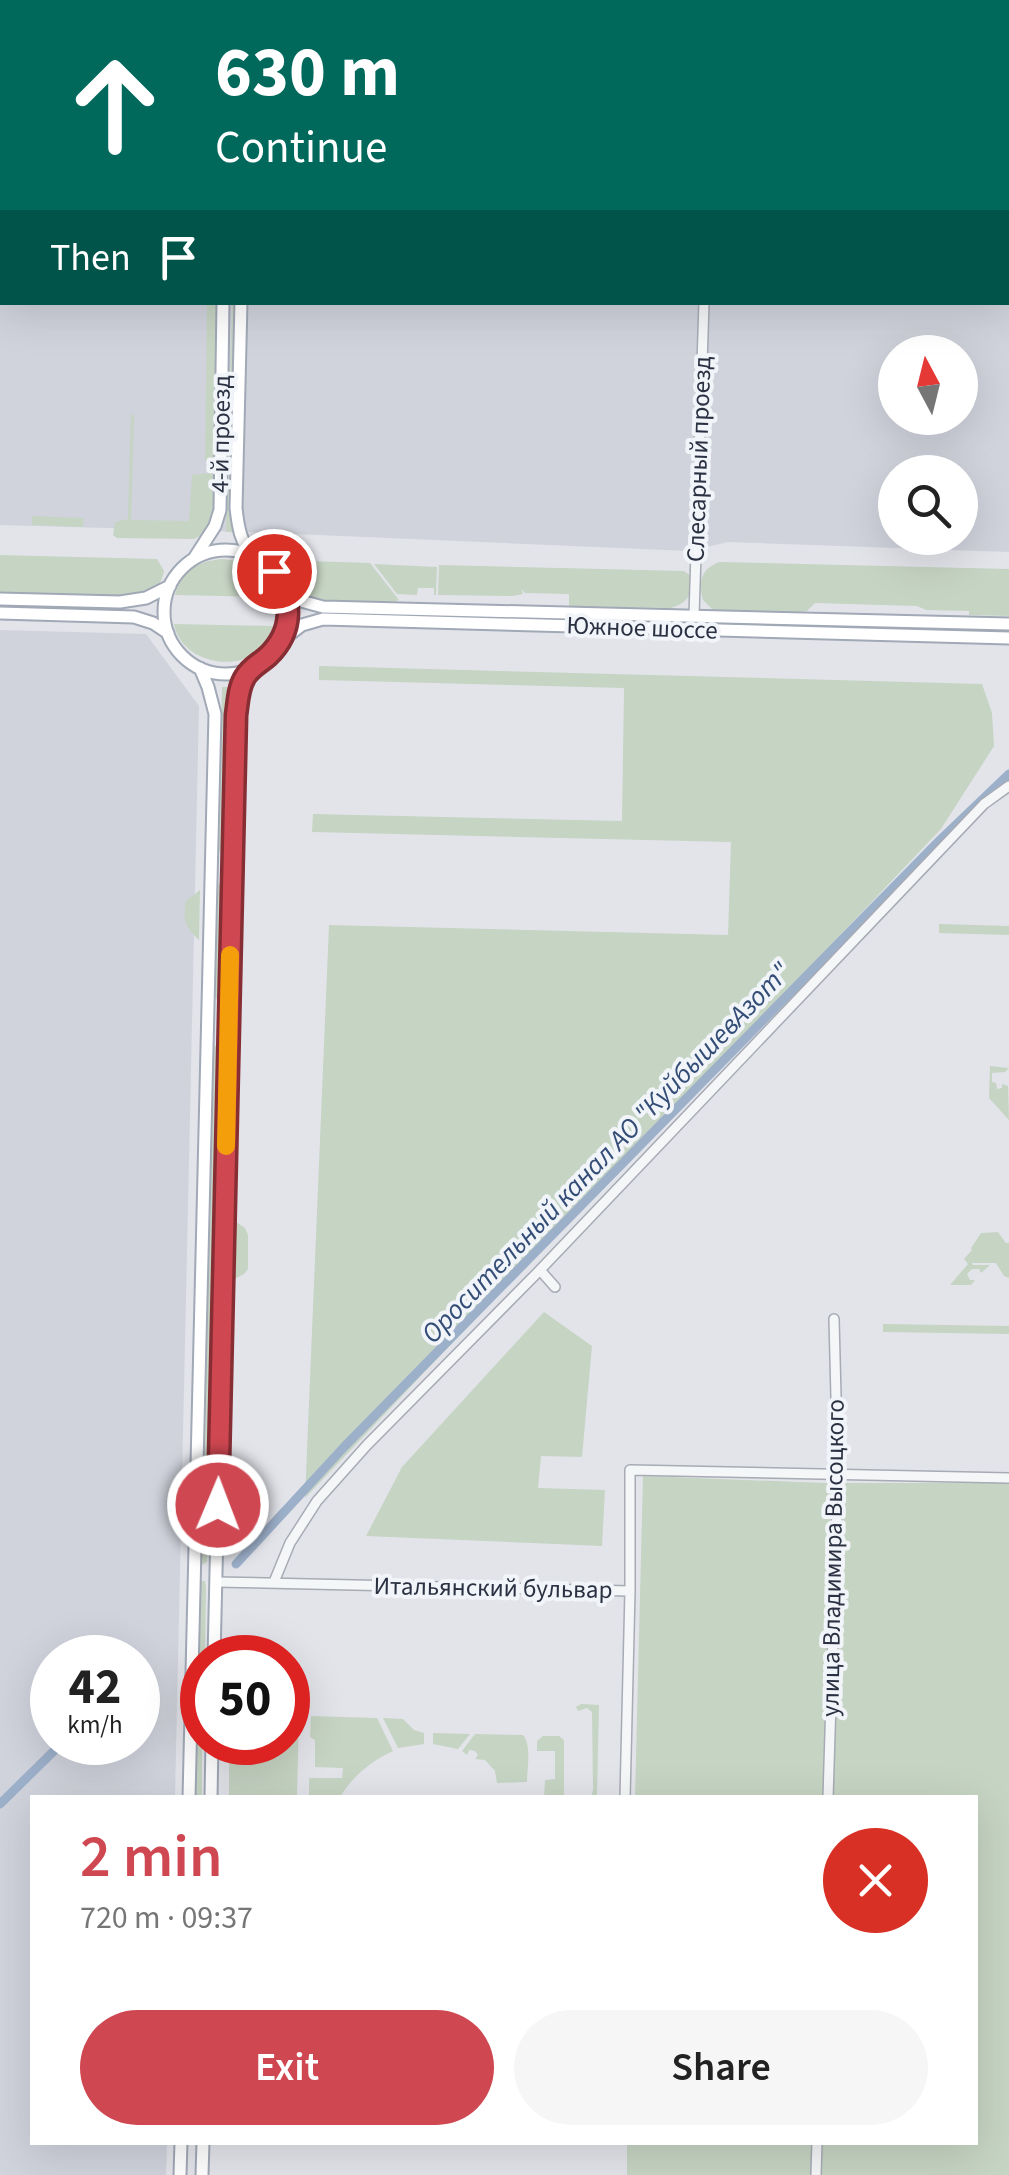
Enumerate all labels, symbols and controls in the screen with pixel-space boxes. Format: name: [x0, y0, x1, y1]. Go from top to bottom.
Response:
text: 630 m: [215, 23, 400, 123]
icon: ahead: [50, 40, 180, 170]
text: Continue: [215, 116, 387, 180]
icon: arrive: [151, 230, 206, 285]
text: Then: [50, 231, 131, 285]
north arrow: [878, 335, 978, 435]
map controls: [878, 335, 978, 555]
street label: Слесарный проезд: [677, 355, 721, 563]
street label: 4-й проезд: [202, 375, 240, 493]
button: search: [878, 455, 978, 555]
pin: [232, 529, 317, 614]
icon: arrive: [247, 544, 302, 599]
street label: Южное шоссе: [566, 607, 718, 649]
water label: Оросительный канал АО "КуйбышевАзот": [412, 953, 800, 1353]
street label: улица Владимира Высоцкого: [812, 1399, 854, 1717]
position arrow: [166, 1453, 270, 1557]
street label: Итальянский бульвар: [373, 1568, 613, 1608]
speed limit sign: 50: [180, 1635, 310, 1765]
text: 42: [69, 1652, 121, 1723]
text: km/h: [67, 1707, 123, 1743]
text: 2 min: [80, 1815, 223, 1900]
button: close: [823, 1828, 928, 1933]
text: 720 m · 09:37: [80, 1895, 253, 1941]
button: Exit: [80, 2010, 494, 2125]
button: Share: [514, 2010, 928, 2125]

